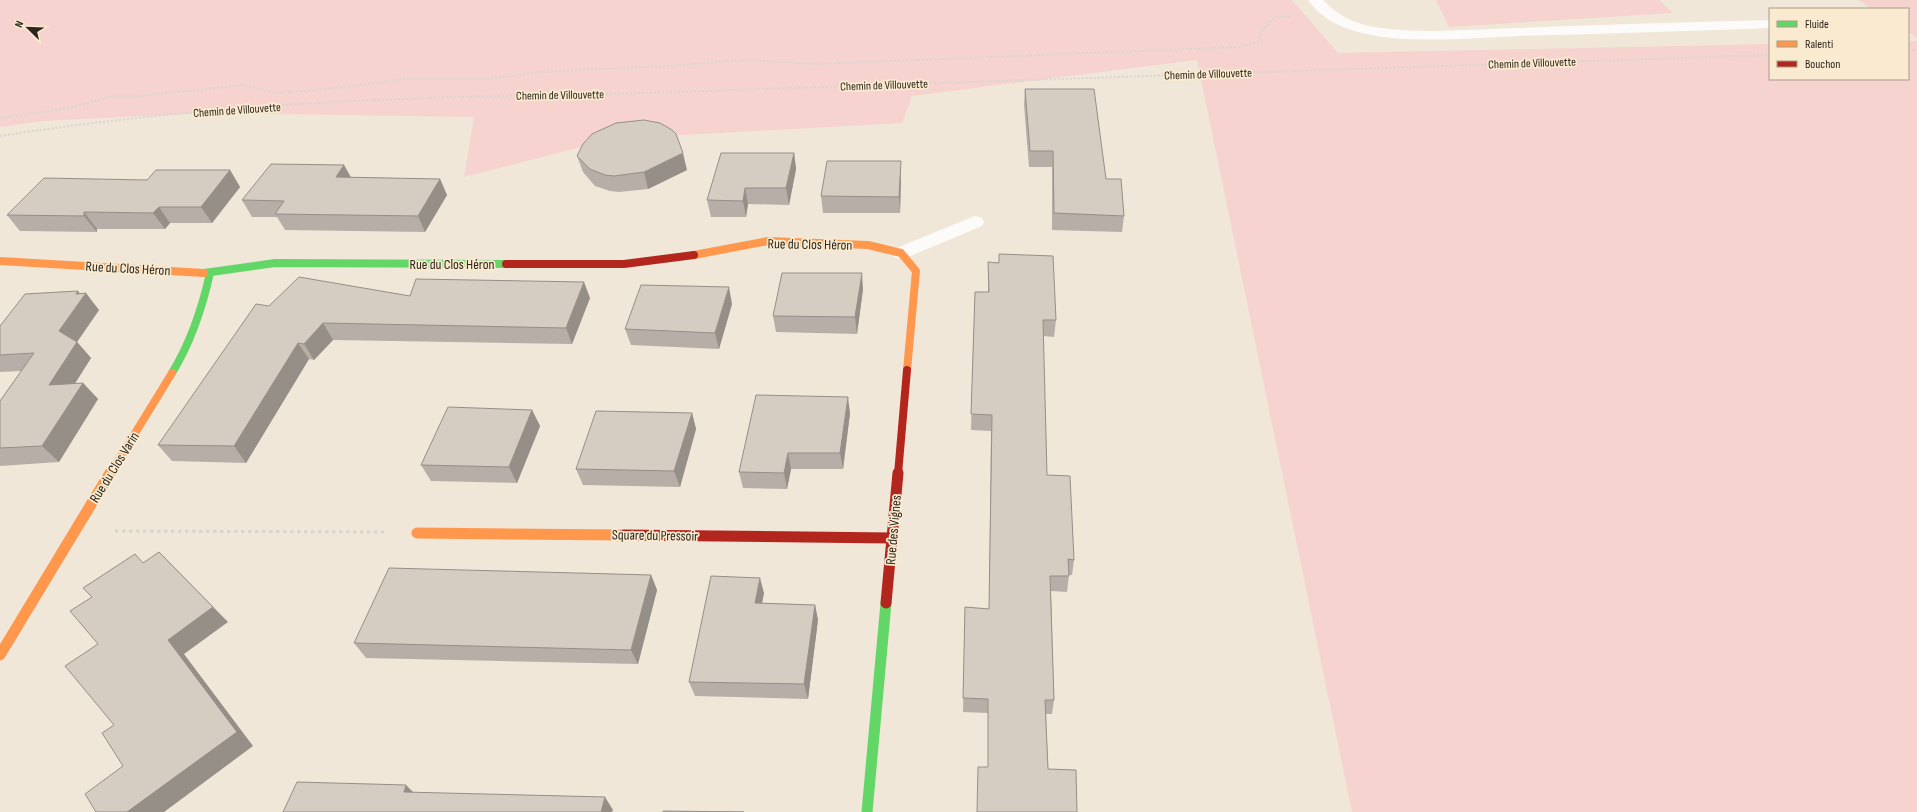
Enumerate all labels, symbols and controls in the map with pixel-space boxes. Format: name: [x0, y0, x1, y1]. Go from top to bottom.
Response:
north arrow: [8, 8, 48, 48]
legend: [1769, 8, 1909, 80]
text: Fluide: [1805, 17, 1829, 32]
text: N: [12, 19, 26, 30]
text: Ralenti: [1805, 37, 1833, 52]
street label: Chemin de Villouvette: [1488, 54, 1576, 73]
text: Bouchon: [1805, 57, 1840, 72]
street label: Chemin de Villouvette: [1164, 65, 1252, 84]
street label: Chemin de Villouvette: [840, 76, 928, 95]
street label: Chemin de Villouvette: [516, 87, 604, 104]
street label: Chemin de Villouvette: [193, 100, 282, 121]
street label: Rue du Clos Héron: [767, 235, 853, 254]
street label: Rue du Clos Héron: [410, 256, 494, 273]
street label: Rue du Clos Héron: [85, 258, 171, 279]
street label: Rue du Clos Varin: [86, 429, 143, 506]
street label: Rue des Vignes: [882, 494, 905, 566]
street label: Square du Pressoir: [612, 526, 698, 545]

